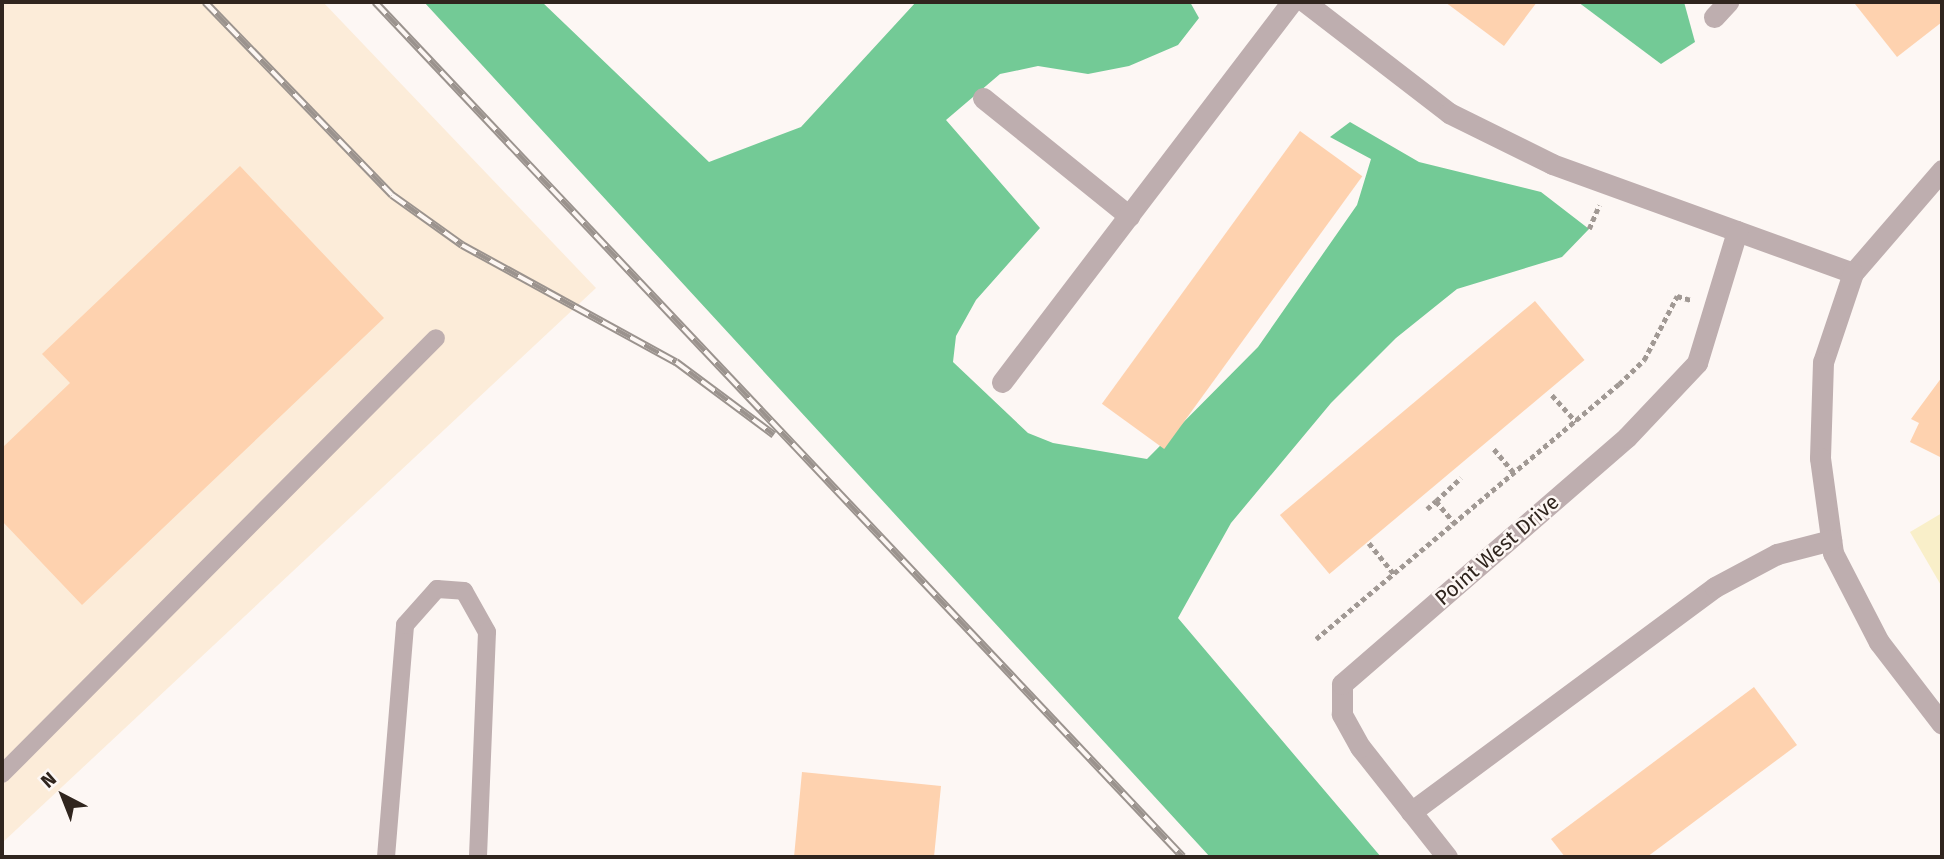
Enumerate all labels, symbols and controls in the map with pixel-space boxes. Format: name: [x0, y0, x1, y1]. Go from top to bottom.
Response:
street label: Point West Drive: [1430, 489, 1564, 611]
north arrow: [28, 761, 98, 831]
text: N: [36, 767, 61, 793]

